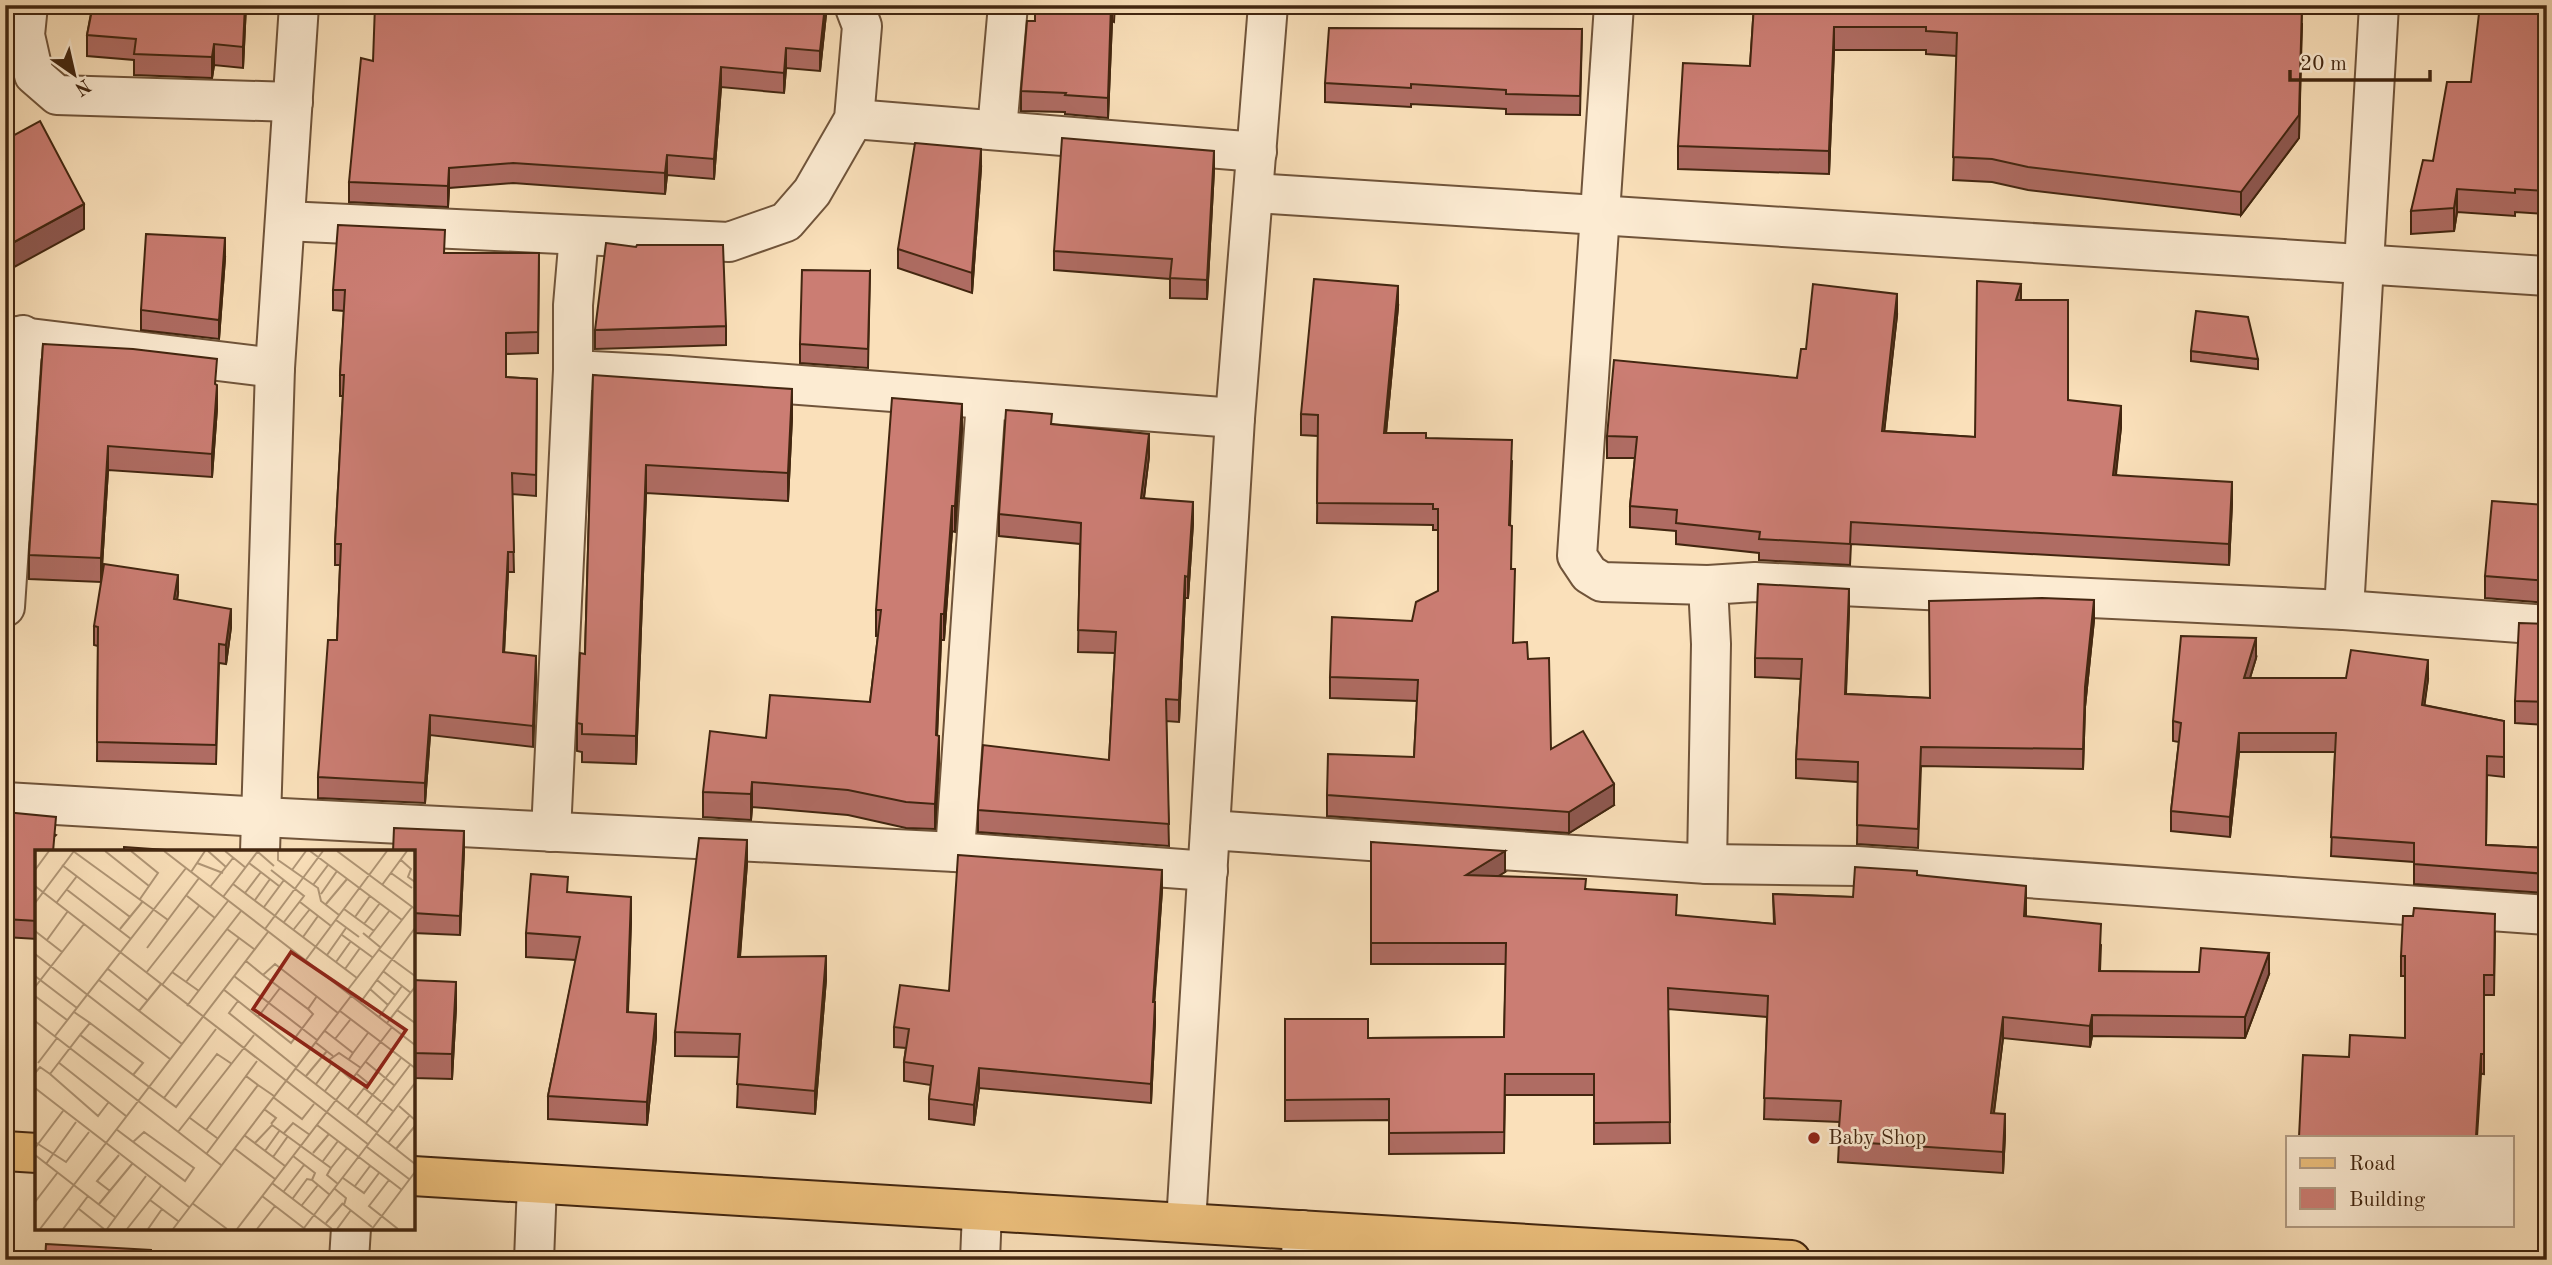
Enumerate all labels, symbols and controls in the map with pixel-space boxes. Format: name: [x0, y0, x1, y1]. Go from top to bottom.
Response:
north arrow: [38, 38, 108, 108]
scale bar: [2290, 38, 2430, 82]
text: 20 m: [2300, 54, 2347, 75]
text: N: [70, 74, 93, 98]
inset map: [35, 850, 415, 1230]
place label: Baby Shop: [1828, 1128, 1926, 1149]
marker: Baby Shop: [1806, 1130, 1822, 1146]
legend: [2286, 1136, 2514, 1226]
text: Road: [2349, 1154, 2396, 1175]
text: Building: [2349, 1190, 2426, 1211]

